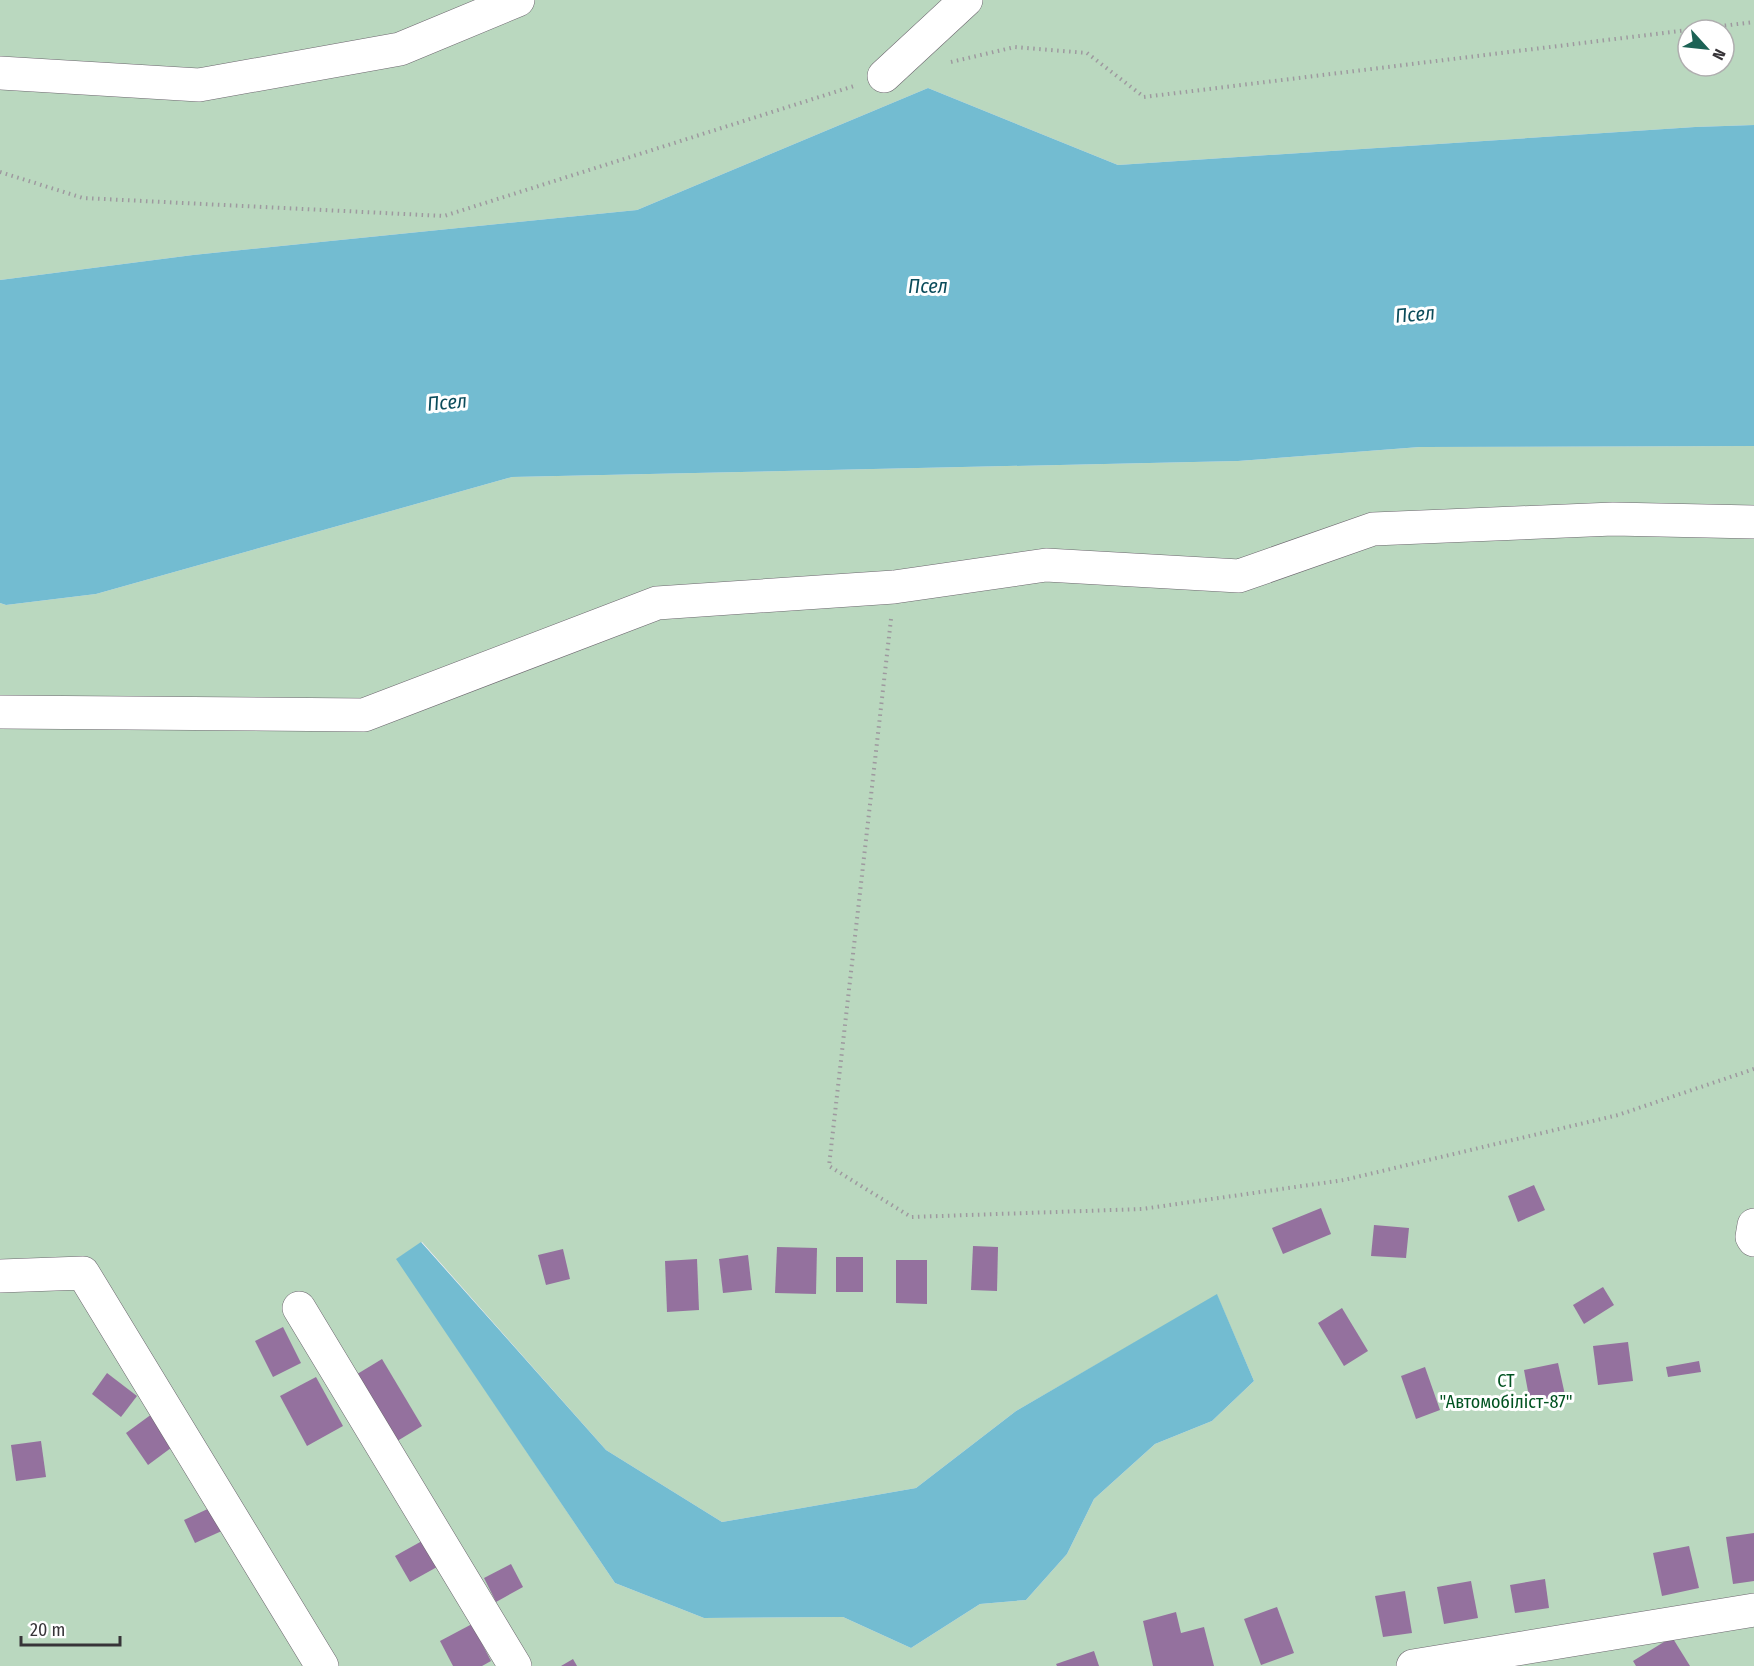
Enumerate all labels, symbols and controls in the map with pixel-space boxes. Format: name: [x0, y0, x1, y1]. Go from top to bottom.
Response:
north arrow: [1676, 18, 1736, 78]
text: N: [1708, 46, 1730, 63]
water label: Псел: [908, 274, 948, 298]
water label: Псел: [1394, 300, 1436, 328]
water label: Псел: [426, 388, 468, 416]
park label: СТ "Автомобiлiст-87": [1439, 1370, 1573, 1413]
scale bar: [21, 1609, 120, 1647]
text: 20 m: [30, 1619, 65, 1641]

